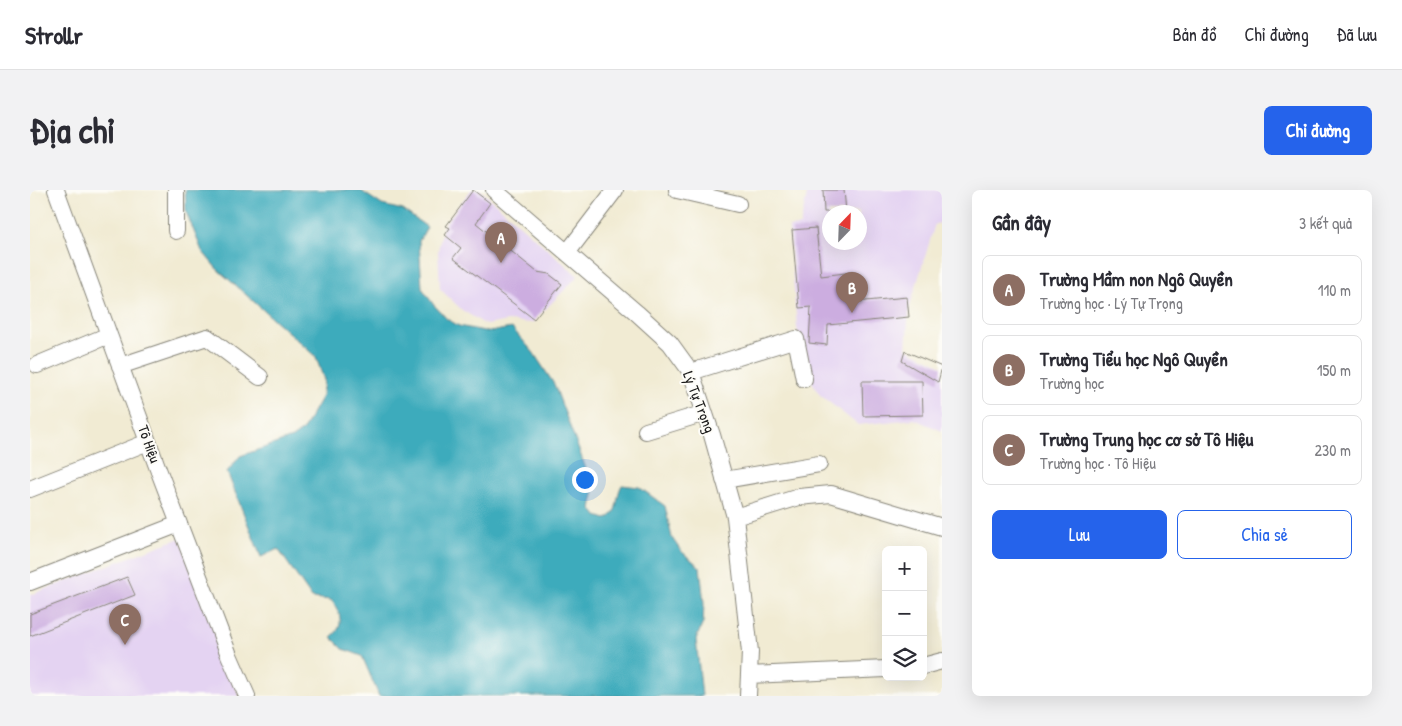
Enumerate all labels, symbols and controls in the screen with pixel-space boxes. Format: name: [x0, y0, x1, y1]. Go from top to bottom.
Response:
text: Strollr: [25, 19, 83, 51]
text: Bản đồ: [1173, 22, 1216, 47]
text: Chỉ đường: [1244, 22, 1309, 47]
text: Đã lưu: [1337, 22, 1377, 47]
button: Chỉ đường: [1264, 106, 1372, 155]
text: Địa chỉ: [30, 107, 115, 154]
north arrow: [822, 205, 867, 250]
text: Gần đây: [992, 208, 1051, 237]
text: 3 kết quả: [1299, 212, 1352, 234]
pin: A: [485, 222, 517, 263]
text: Trường Mầm non Ngô Quyền: [1040, 266, 1233, 292]
pin: B: [836, 272, 868, 313]
text: A: [1005, 279, 1013, 301]
text: 110 m: [1318, 279, 1351, 301]
text: Trường học · Lý Tự Trọng: [1040, 292, 1183, 314]
text: Trường Tiểu học Ngô Quyền: [1040, 346, 1228, 372]
text: B: [1005, 359, 1013, 381]
text: 150 m: [1317, 359, 1351, 381]
street label: Lý Tự Trọng: [678, 368, 721, 436]
text: Trường học: [1040, 372, 1104, 394]
street label: Tô Hiệu: [133, 422, 166, 466]
text: Trường Trung học cơ sở Tô Hiệu: [1040, 426, 1253, 452]
text: C: [1005, 439, 1013, 461]
text: 230 m: [1315, 439, 1351, 461]
text: Trường học · Tô Hiệu: [1040, 452, 1156, 474]
your location: [572, 467, 598, 493]
button: Lưu: [992, 510, 1167, 559]
button: Chia sẻ: [1177, 510, 1352, 559]
map controls: [882, 546, 927, 681]
button: +: [882, 546, 927, 591]
button: −: [882, 591, 927, 636]
pin: C: [109, 604, 141, 645]
button: layers: [882, 636, 927, 681]

